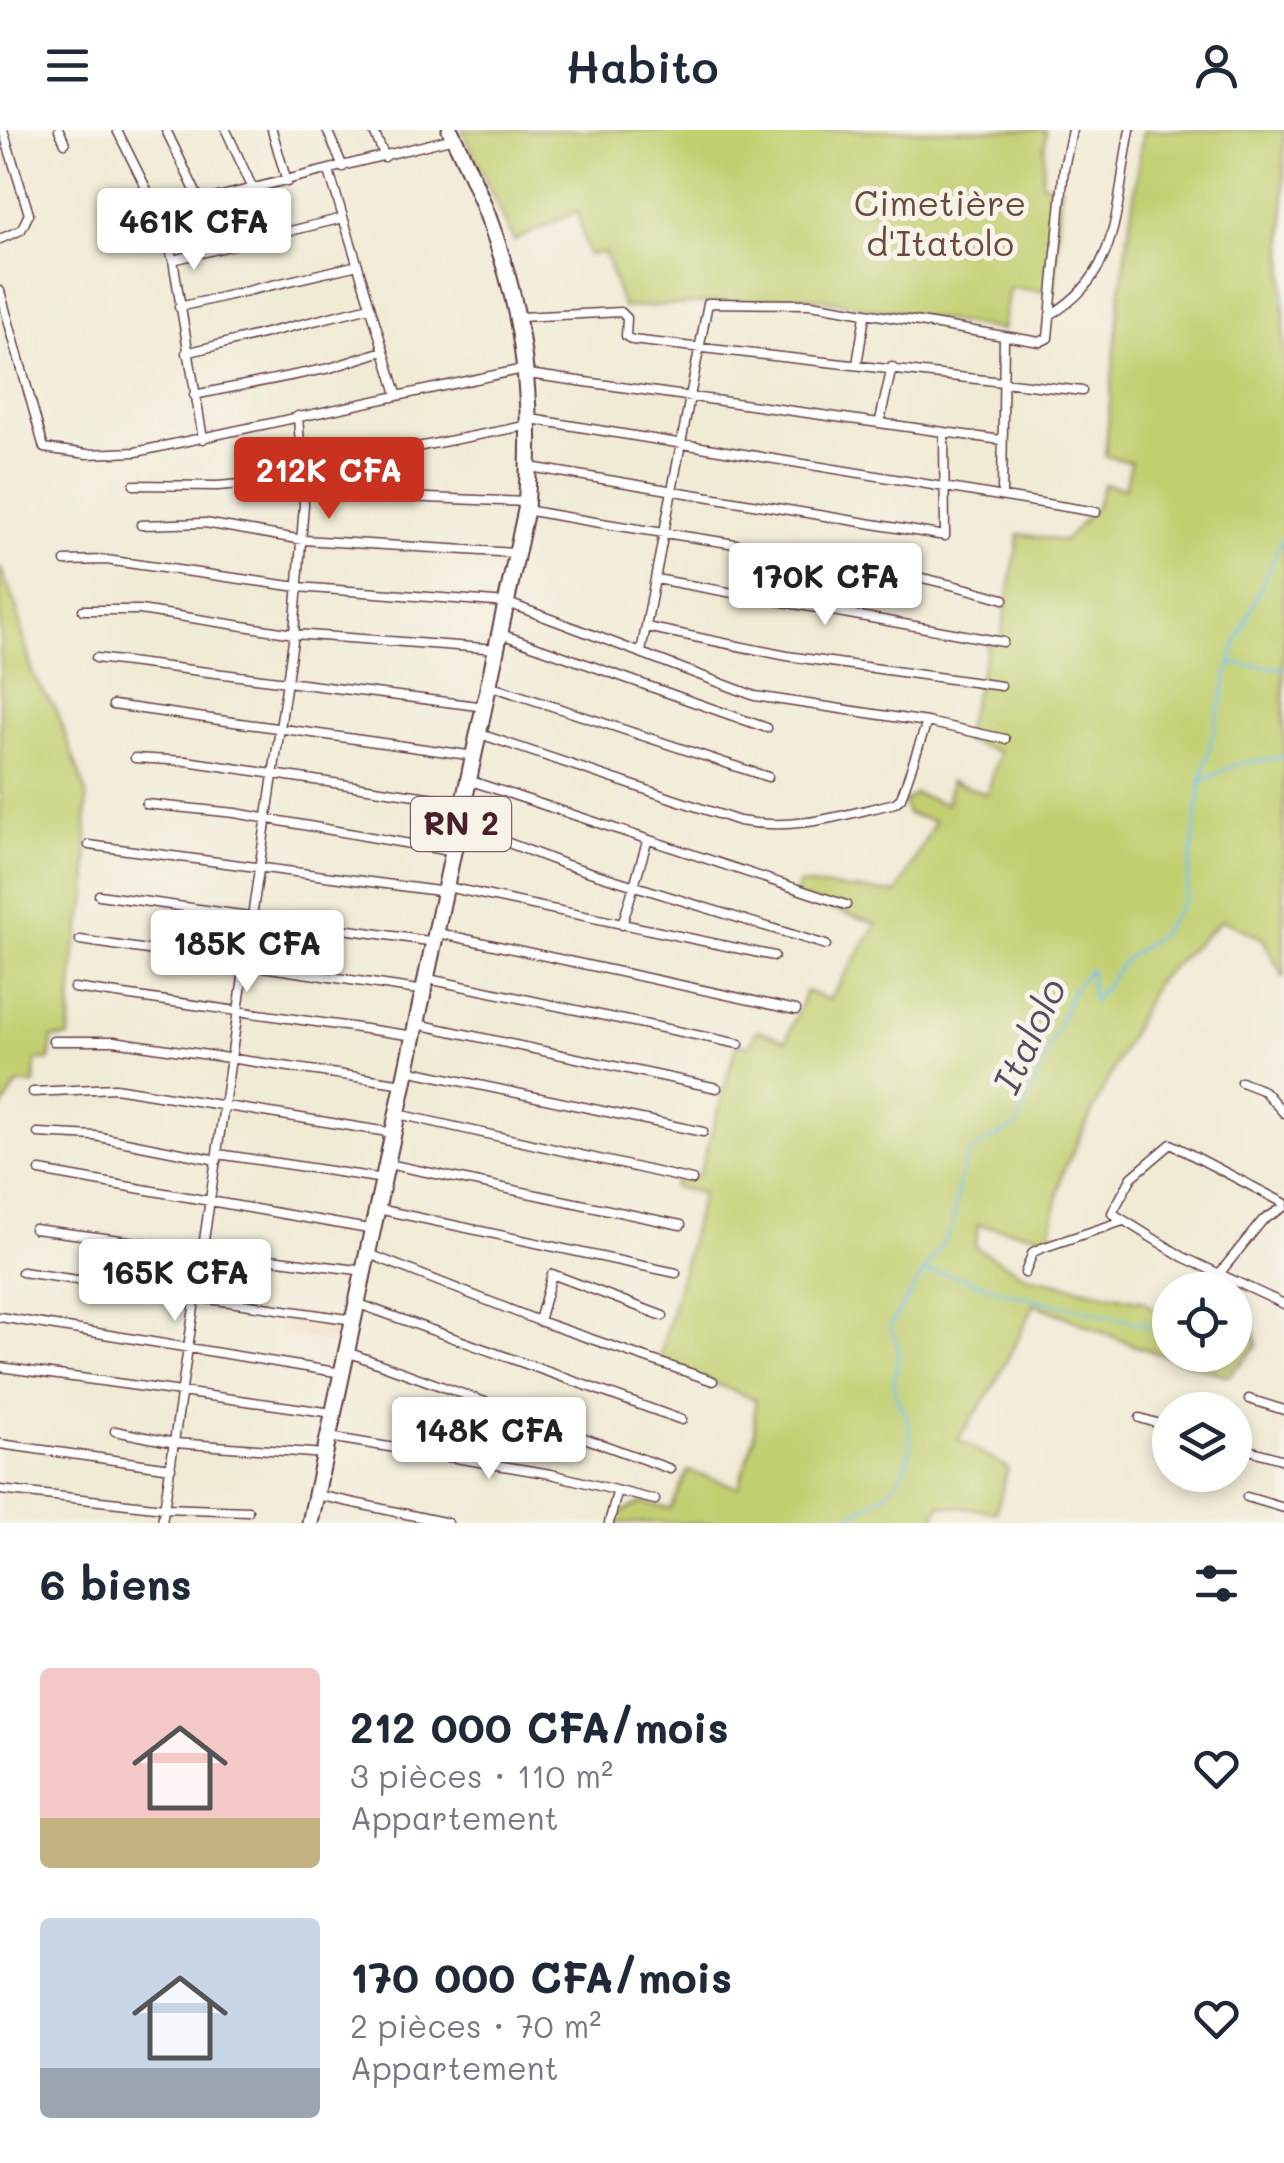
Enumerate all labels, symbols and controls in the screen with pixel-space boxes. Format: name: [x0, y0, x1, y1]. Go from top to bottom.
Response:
text: Habito: [566, 36, 718, 94]
icon: menu: [40, 38, 95, 93]
icon: person: [1189, 38, 1244, 93]
park label: Cimetière d'Itatolo: [854, 179, 1026, 265]
pin: 461K CFA: [91, 188, 297, 273]
text: 461K CFA: [119, 199, 269, 241]
pin: 212K CFA: [226, 437, 432, 522]
text: 212K CFA: [256, 448, 402, 490]
pin: 170K CFA: [722, 543, 928, 628]
text: 170K CFA: [751, 554, 899, 596]
road number: RN 2: [411, 797, 511, 851]
pin: 185K CFA: [144, 910, 350, 995]
text: 185K CFA: [173, 921, 321, 963]
water label: Italolo: [980, 970, 1076, 1101]
pin: 165K CFA: [72, 1239, 278, 1324]
text: 165K CFA: [101, 1250, 249, 1292]
map controls: [1152, 1272, 1252, 1492]
button: locate: [1152, 1272, 1252, 1372]
button: layers: [1152, 1392, 1252, 1492]
pin: 148K CFA: [386, 1397, 592, 1482]
text: 148K CFA: [414, 1408, 564, 1450]
text: 6 biens: [40, 1556, 192, 1611]
icon: filters: [1189, 1556, 1244, 1611]
text: 212 000 CFA/mois: [350, 1699, 729, 1754]
icon: home: [120, 1708, 240, 1828]
icon: heart: [1189, 1741, 1244, 1796]
text: 3 pièces · 110 m²: [350, 1754, 613, 1796]
text: Appartement: [350, 1796, 559, 1838]
text: 170 000 CFA/mois: [350, 1949, 732, 2004]
icon: home: [120, 1958, 240, 2078]
icon: heart: [1189, 1991, 1244, 2046]
text: 2 pièces · 70 m²: [350, 2004, 601, 2046]
text: Appartement: [350, 2046, 559, 2088]

